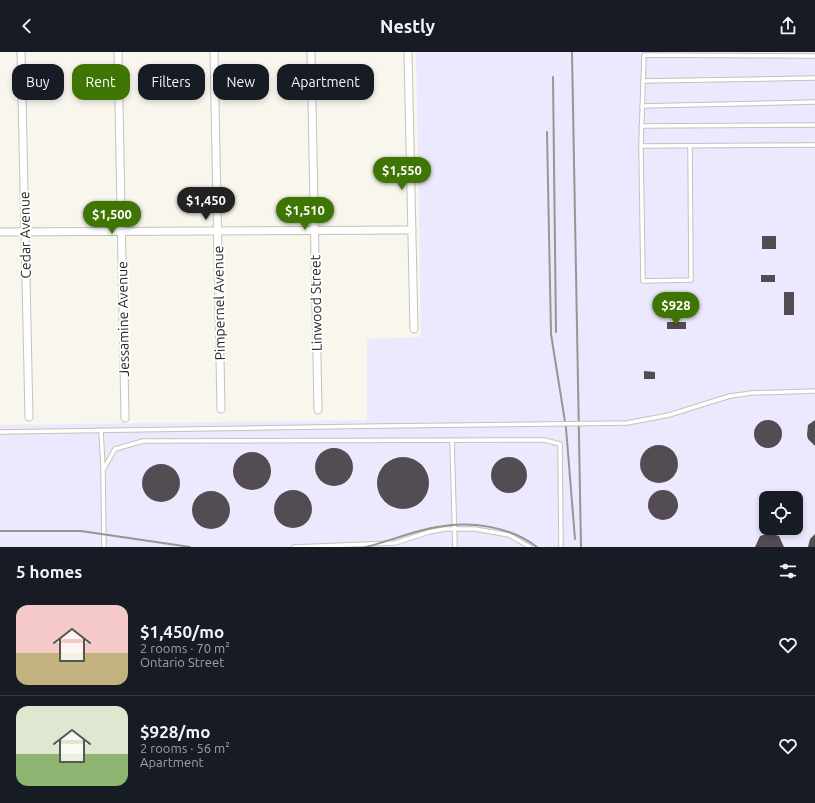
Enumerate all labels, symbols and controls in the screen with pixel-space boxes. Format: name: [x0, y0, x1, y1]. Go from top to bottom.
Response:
icon: back: [16, 15, 38, 37]
icon: share: [777, 15, 799, 37]
text: Nestly: [380, 16, 435, 36]
chip: Buy: [12, 64, 64, 100]
chip: Rent: [72, 64, 130, 100]
chip: Filters: [138, 64, 205, 100]
chip: New: [213, 64, 269, 100]
chip: Apartment: [277, 64, 374, 100]
pin: $1,550: [369, 157, 435, 191]
text: $1,550: [382, 163, 422, 177]
pin: $1,450: [173, 187, 239, 221]
street label: Cedar Avenue: [16, 191, 34, 279]
text: $1,450: [186, 193, 226, 207]
pin: $1,510: [272, 197, 338, 231]
pin: $1,500: [79, 201, 145, 235]
text: $1,510: [285, 203, 325, 217]
text: $1,500: [92, 207, 132, 221]
street label: Pimpernel Avenue: [210, 245, 228, 361]
street label: Linwood Street: [307, 254, 325, 351]
street label: Jessamine Avenue: [114, 261, 132, 377]
pin: $928: [652, 292, 700, 326]
text: $928: [661, 298, 691, 312]
map controls: [759, 491, 803, 535]
button: locate: [759, 491, 803, 535]
icon: filters: [777, 560, 799, 582]
text: 5 homes: [16, 562, 82, 581]
icon: home: [48, 621, 96, 669]
text: $1,450/mo: [140, 622, 224, 641]
icon: heart: [777, 634, 799, 656]
text: 2 rooms · 70 m²: [140, 641, 230, 655]
text: Ontario Street: [140, 655, 224, 669]
icon: home: [48, 722, 96, 770]
text: $928/mo: [140, 722, 210, 741]
icon: heart: [777, 735, 799, 757]
text: 2 rooms · 56 m²: [140, 741, 230, 755]
text: Apartment: [140, 755, 204, 769]

